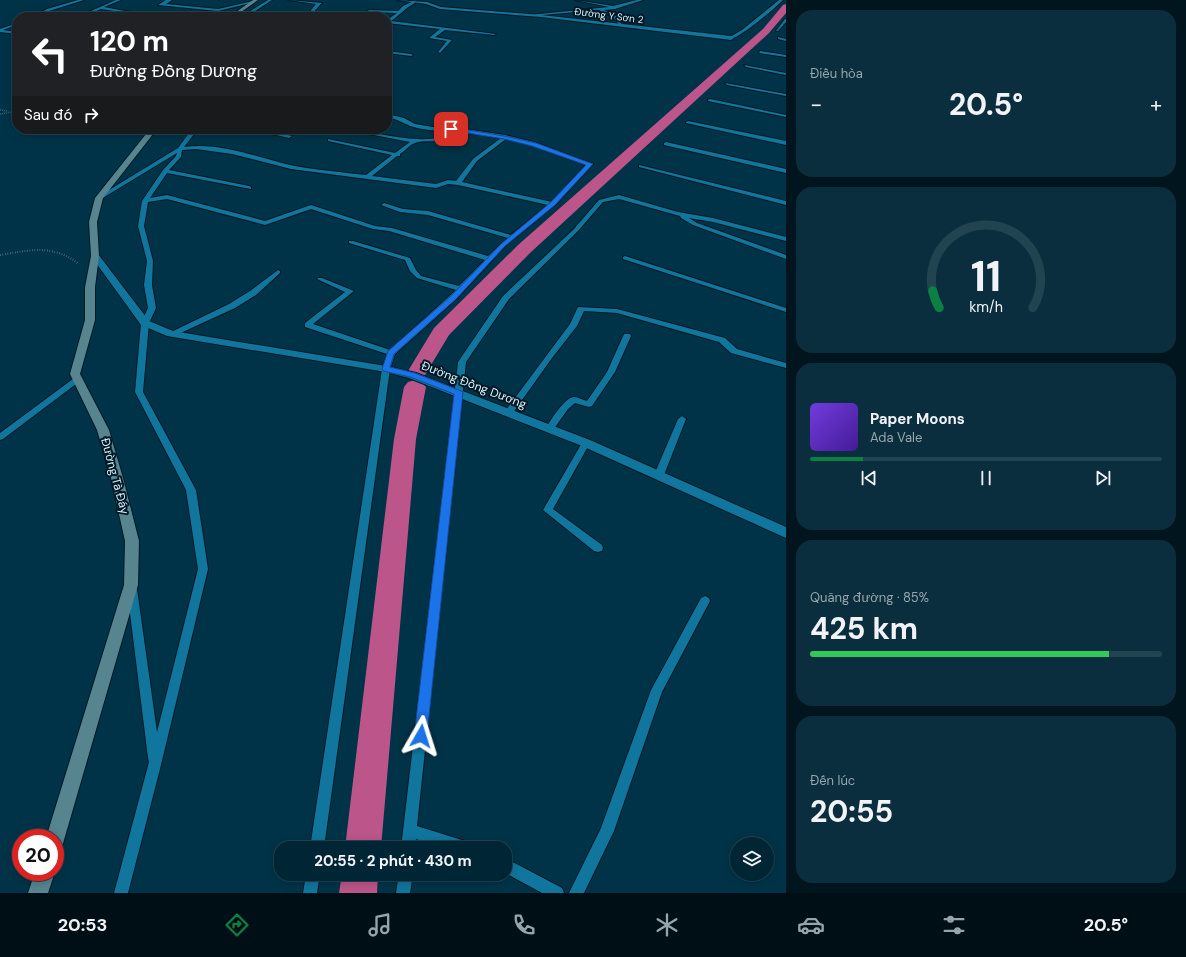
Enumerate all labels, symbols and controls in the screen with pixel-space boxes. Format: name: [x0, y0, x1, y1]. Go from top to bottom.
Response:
street label: Đường Y Sơn 2: [574, 5, 644, 26]
text: 120 m: [90, 23, 169, 60]
icon: left: [24, 28, 76, 80]
text: Đường Đồng Dương: [90, 59, 257, 83]
text: Điều hòa: [810, 65, 863, 82]
text: 20.5°: [949, 85, 1023, 124]
text: −: [810, 90, 822, 119]
text: +: [1150, 90, 1162, 119]
icon: right: [80, 104, 102, 126]
text: Sau đó: [24, 105, 72, 125]
pin: [434, 112, 468, 146]
icon: arrive: [440, 118, 462, 140]
text: 11: [971, 250, 1001, 304]
text: km/h: [969, 297, 1003, 315]
street label: Đường Đồng Dương: [419, 358, 529, 413]
text: Paper Moons: [870, 409, 965, 429]
text: Ada Vale: [870, 429, 922, 446]
street label: Đường Tà Đáy: [97, 436, 133, 516]
icon: previous: [858, 467, 880, 489]
icon: pause: [975, 467, 997, 489]
icon: next: [1092, 467, 1114, 489]
text: Quãng đường · 85%: [810, 589, 929, 606]
text: 425 km: [810, 609, 918, 648]
position arrow: [400, 715, 442, 757]
text: Đến lúc: [810, 772, 855, 789]
text: 20:55: [810, 792, 893, 831]
speed limit sign: 20: [12, 829, 64, 881]
map controls: [730, 837, 774, 881]
button: layers: [730, 837, 774, 881]
text: 20:55 · 2 phút · 430 m: [314, 851, 472, 871]
icon: directions: [223, 911, 251, 939]
icon: music: [366, 911, 394, 939]
icon: phone: [510, 911, 538, 939]
icon: climate: [653, 911, 681, 939]
icon: car: [797, 911, 825, 939]
icon: filters: [940, 911, 968, 939]
text: 20:53: [58, 913, 107, 937]
text: 20.5°: [1084, 913, 1128, 937]

